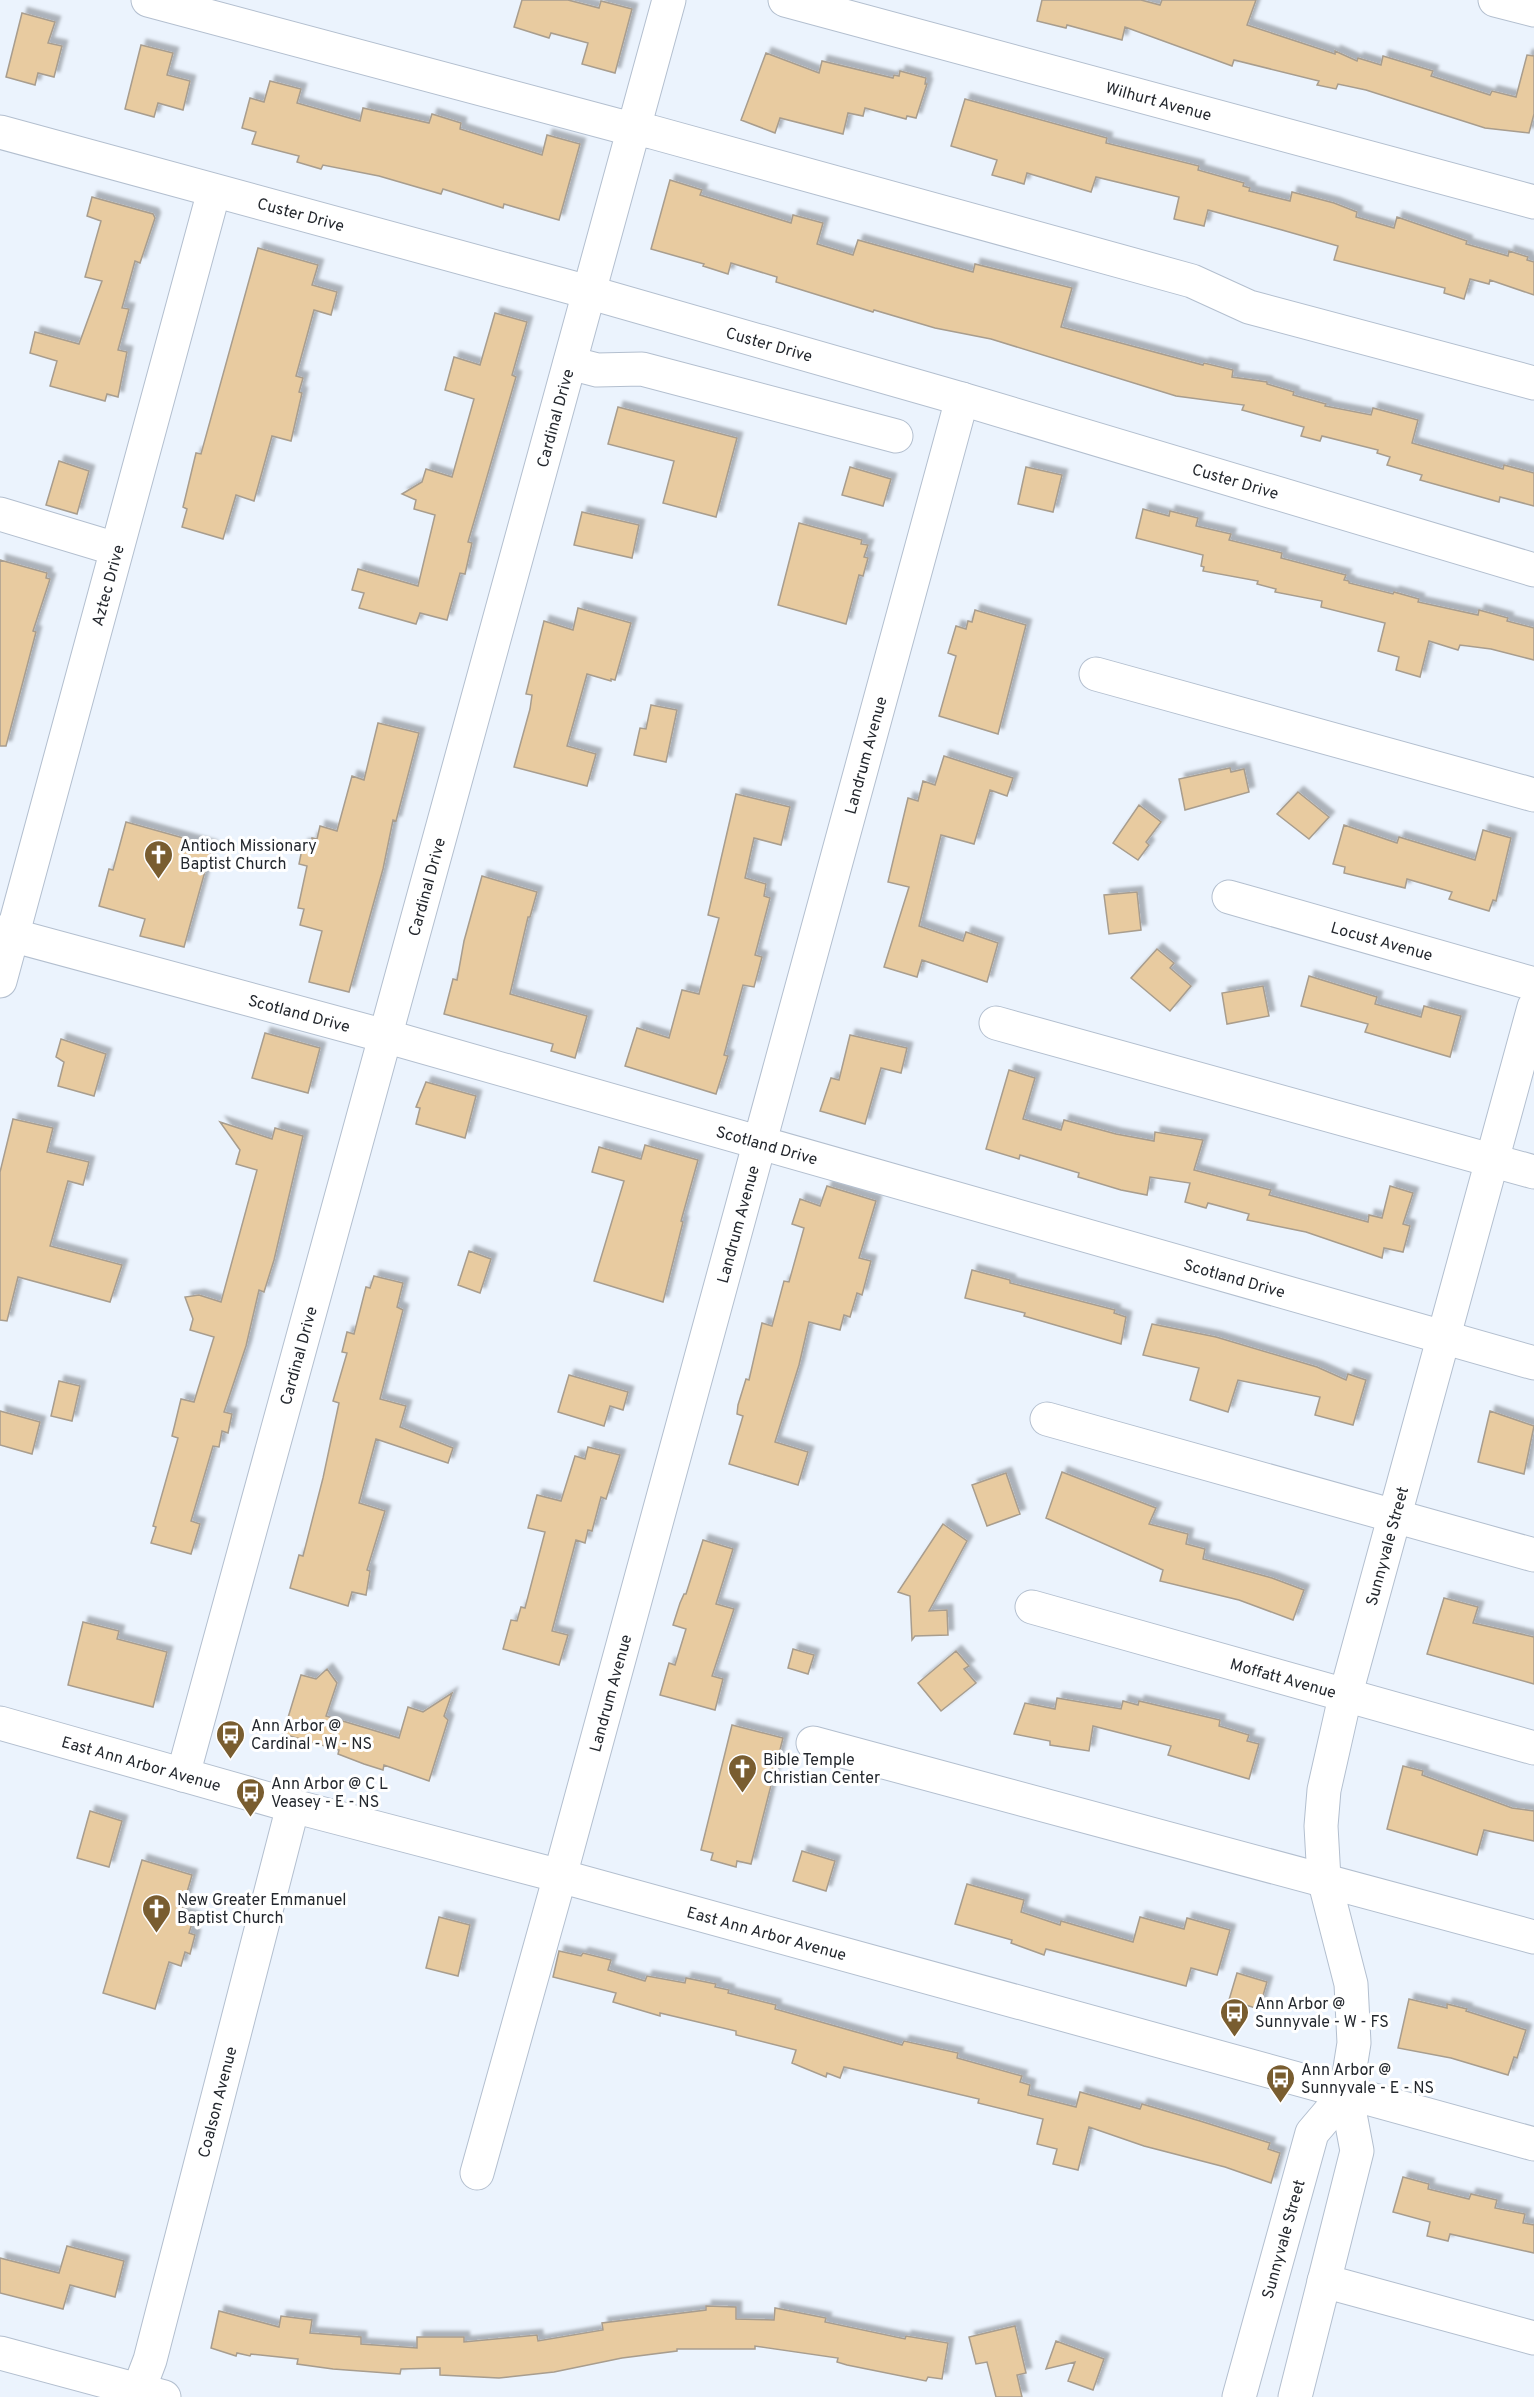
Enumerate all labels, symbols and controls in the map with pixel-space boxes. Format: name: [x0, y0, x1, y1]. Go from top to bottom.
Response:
street label: Wilhurt Avenue: [1103, 79, 1213, 127]
street label: Custer Drive: [255, 194, 346, 237]
street label: Custer Drive: [723, 324, 815, 368]
street label: Cardinal Drive: [533, 367, 580, 470]
street label: Custer Drive: [1189, 460, 1281, 505]
street label: Aztec Drive: [89, 543, 130, 629]
street label: Landrum Avenue: [841, 695, 893, 817]
street label: Cardinal Drive: [405, 836, 451, 939]
place label: Antioch Missionary Baptist Church: [180, 837, 317, 875]
church icon: Antioch Missionary Baptist Church: [143, 838, 175, 880]
street label: Locust Avenue: [1328, 919, 1435, 967]
street label: Scotland Drive: [246, 991, 352, 1038]
street label: Scotland Drive: [713, 1123, 820, 1171]
street label: Landrum Avenue: [714, 1163, 765, 1286]
street label: Scotland Drive: [1181, 1256, 1287, 1304]
street label: Cardinal Drive: [277, 1304, 323, 1407]
street label: Sunnyvale Street: [1362, 1485, 1414, 1608]
street label: Landrum Avenue: [586, 1632, 637, 1755]
street label: Moffatt Avenue: [1227, 1655, 1338, 1704]
place label: Ann Arbor @ Cardinal - W - NS: [251, 1717, 372, 1755]
bus stop icon: Ann Arbor @ Cardinal - W - NS: [214, 1718, 246, 1760]
street label: East Ann Arbor Avenue: [59, 1733, 223, 1797]
place label: Bible Temple Christian Center: [763, 1751, 880, 1789]
church icon: Bible Temple Christian Center: [726, 1752, 758, 1794]
place label: Ann Arbor @ C L Veasey - E - NS: [271, 1775, 388, 1813]
bus stop icon: Ann Arbor @ C L Veasey - E - NS: [234, 1776, 266, 1818]
place label: New Greater Emmanuel Baptist Church: [177, 1891, 346, 1929]
church icon: New Greater Emmanuel Baptist Church: [140, 1892, 172, 1934]
street label: East Ann Arbor Avenue: [684, 1903, 848, 1966]
place label: Ann Arbor @ Sunnyvale - W - FS: [1255, 1995, 1389, 2033]
bus stop icon: Ann Arbor @ Sunnyvale - W - FS: [1218, 1996, 1250, 2038]
street label: Coalson Avenue: [195, 2045, 242, 2160]
place label: Ann Arbor @ Sunnyvale - E - NS: [1301, 2061, 1434, 2099]
bus stop icon: Ann Arbor @ Sunnyvale - E - NS: [1264, 2062, 1296, 2104]
street label: Sunnyvale Street: [1259, 2178, 1311, 2301]

